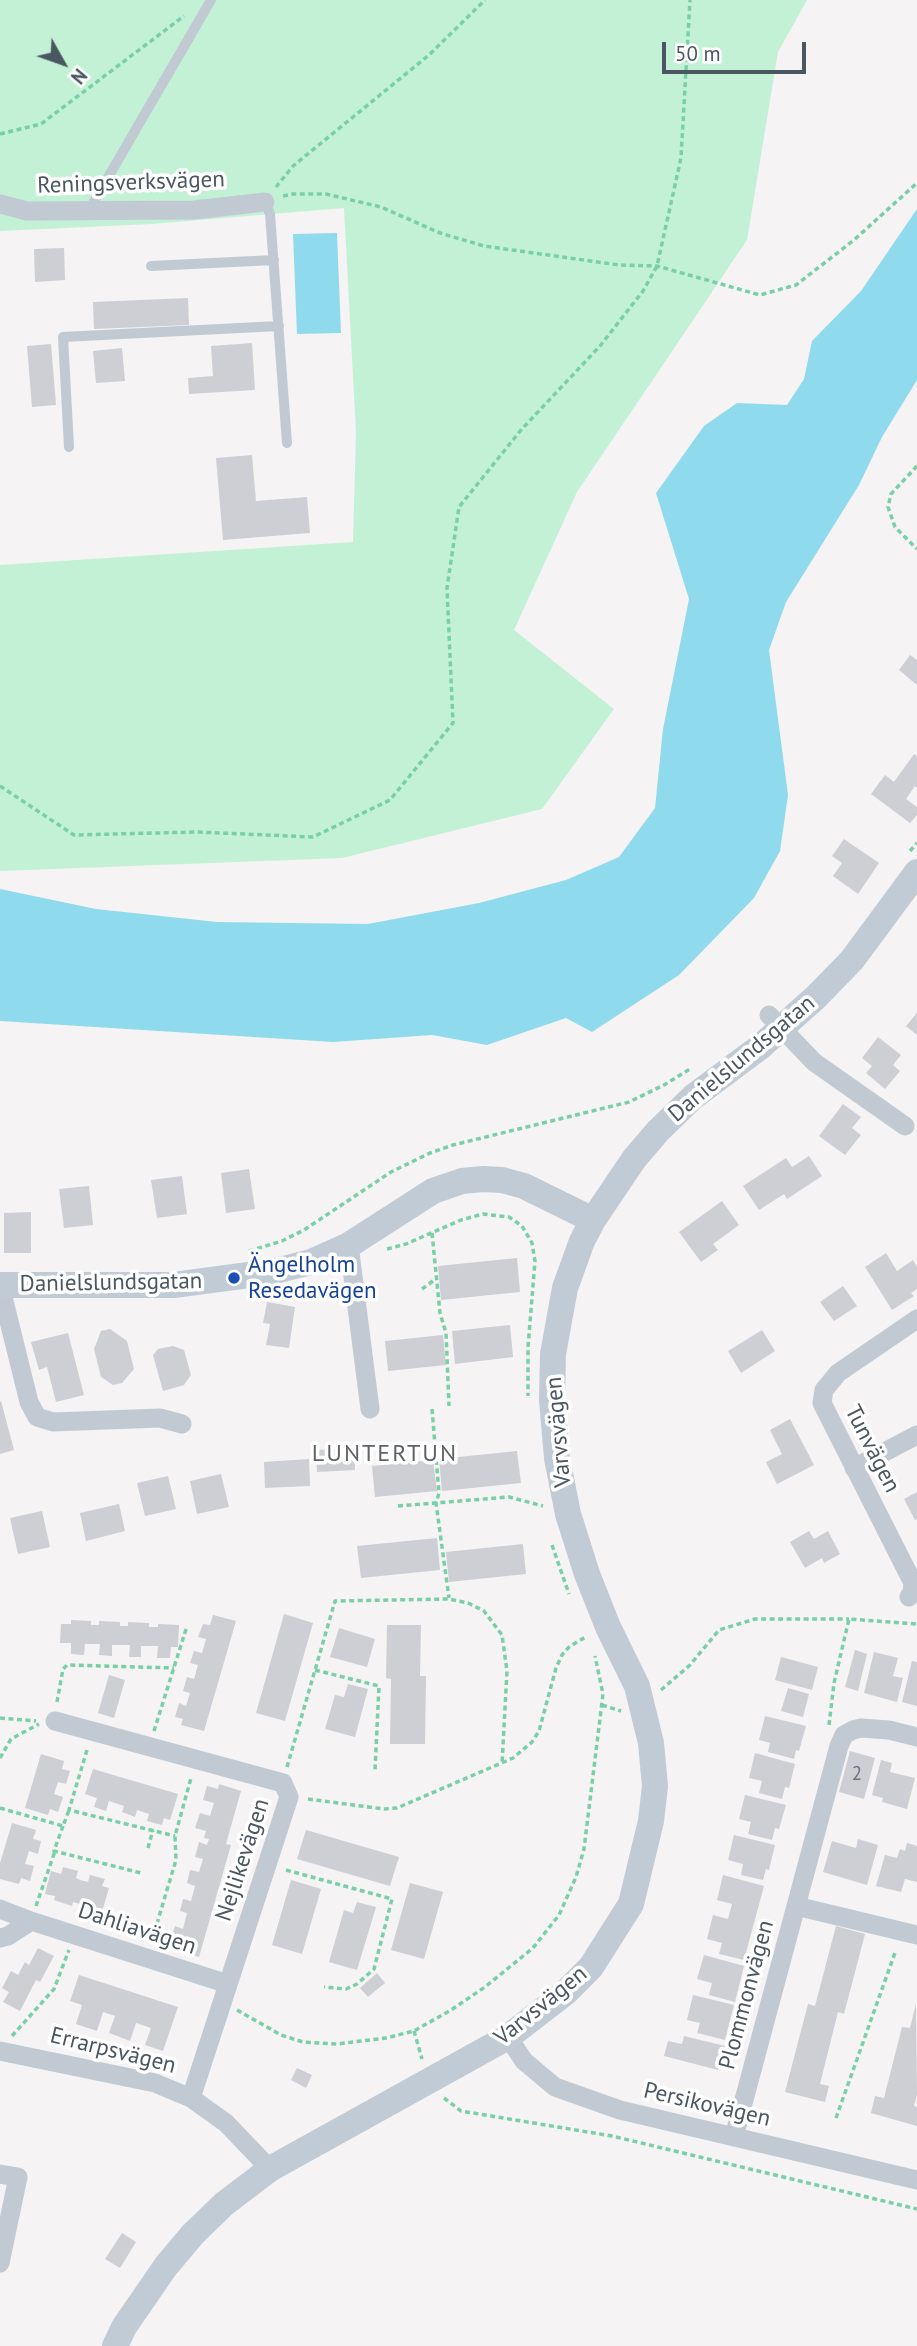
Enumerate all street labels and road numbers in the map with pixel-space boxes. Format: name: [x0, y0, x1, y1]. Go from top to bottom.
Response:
street label: Reningsverksvägen: [37, 166, 225, 200]
street label: Danielslundsgatan: [663, 990, 821, 1128]
street label: Danielslundsgatan: [19, 1268, 203, 1298]
street label: Varvsvägen: [540, 1375, 578, 1489]
street label: Tunvägen: [838, 1401, 906, 1497]
street label: Nejlikevägen: [210, 1795, 276, 1925]
street label: Dahliavägen: [75, 1897, 199, 1961]
street label: Plommonvägen: [714, 1917, 780, 2073]
street label: Varvsvägen: [489, 1960, 593, 2052]
street label: Errarpsvägen: [47, 2022, 179, 2080]
street label: Persikovägen: [641, 2077, 773, 2133]

